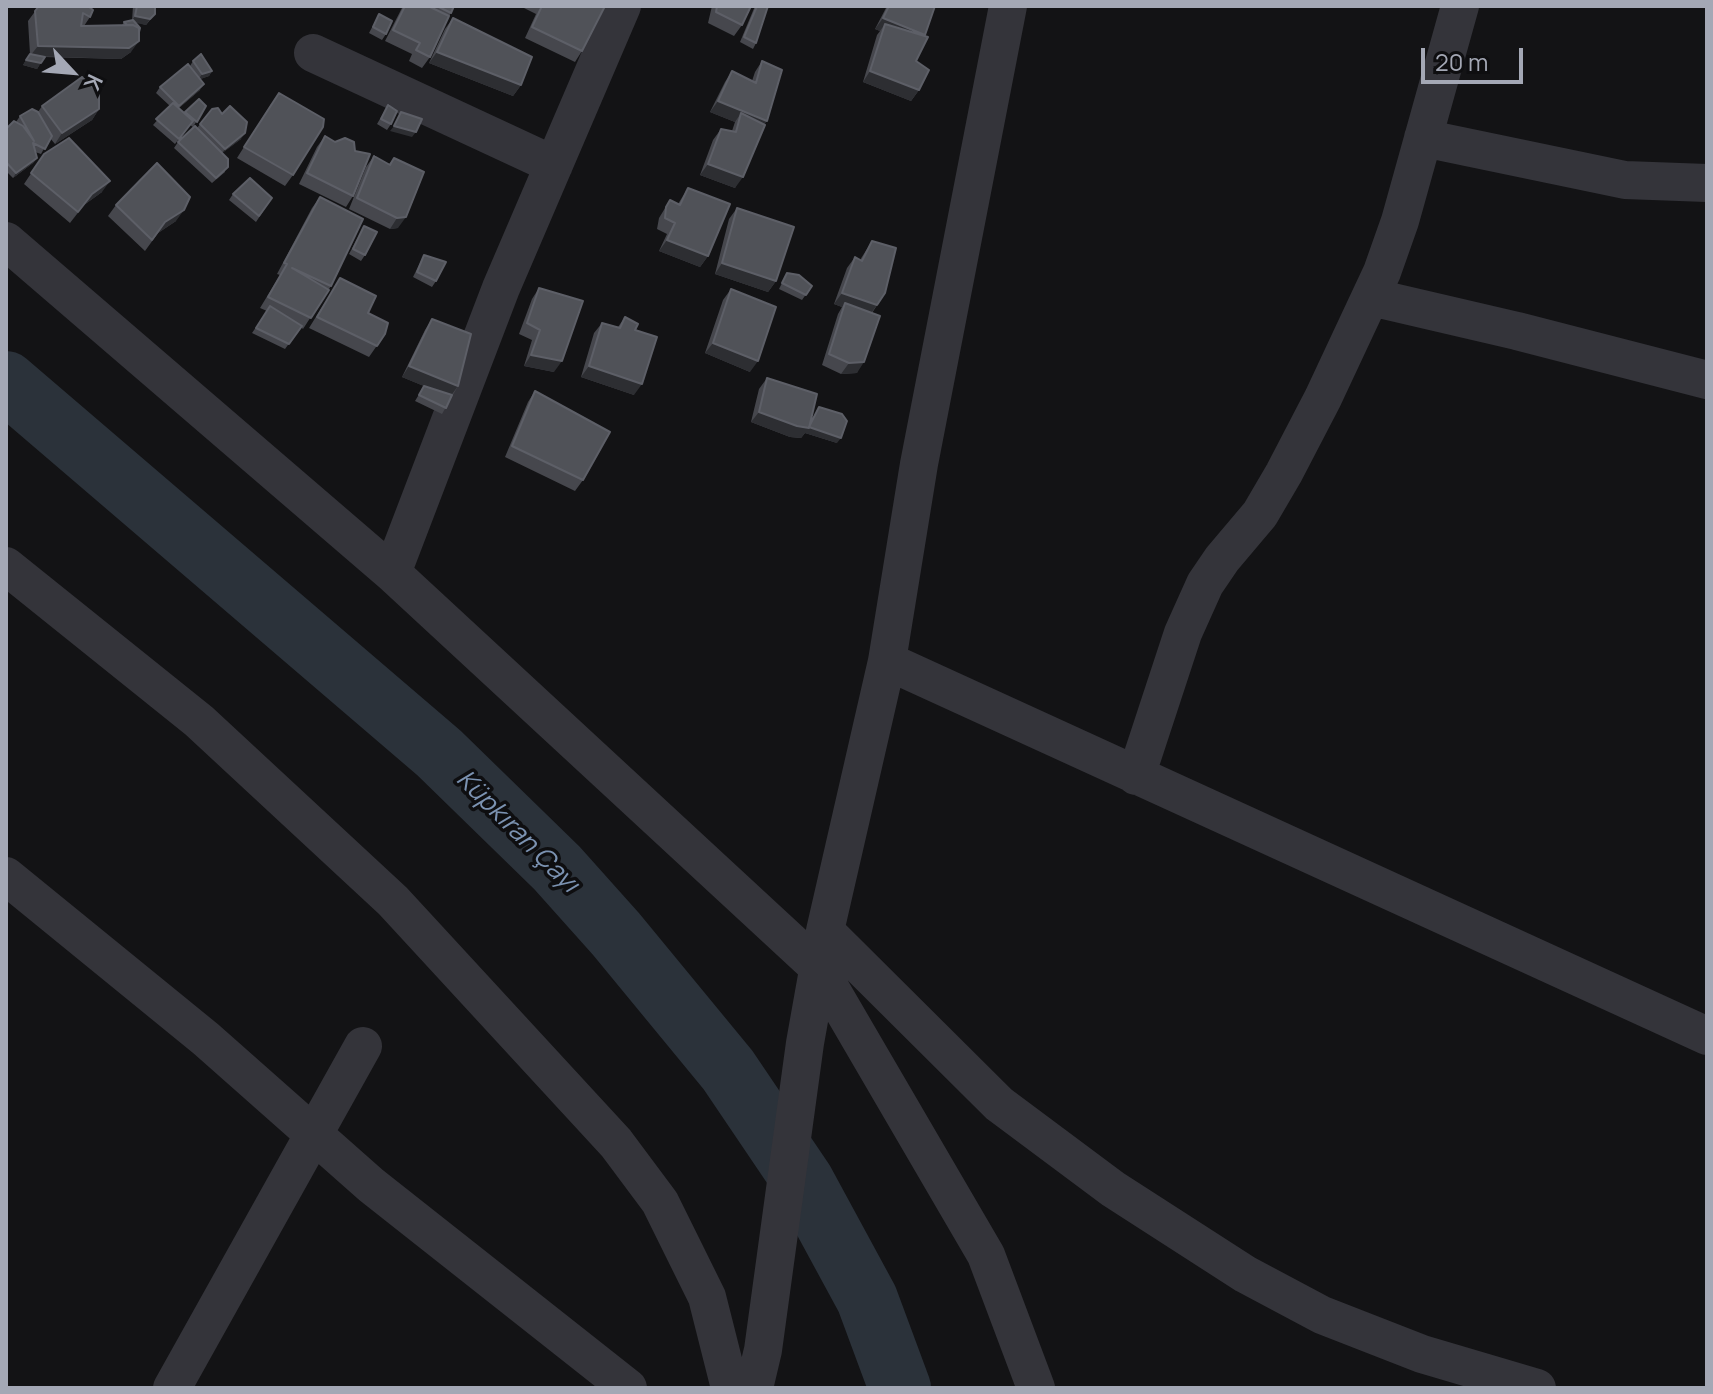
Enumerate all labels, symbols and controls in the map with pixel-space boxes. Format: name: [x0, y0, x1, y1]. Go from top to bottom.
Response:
north arrow: [32, 32, 112, 112]
scale bar: [1425, 32, 1527, 82]
text: 20 m: [1435, 45, 1488, 78]
text: K: [77, 70, 110, 95]
water label: Küpkıran Çayı: [449, 764, 585, 900]

